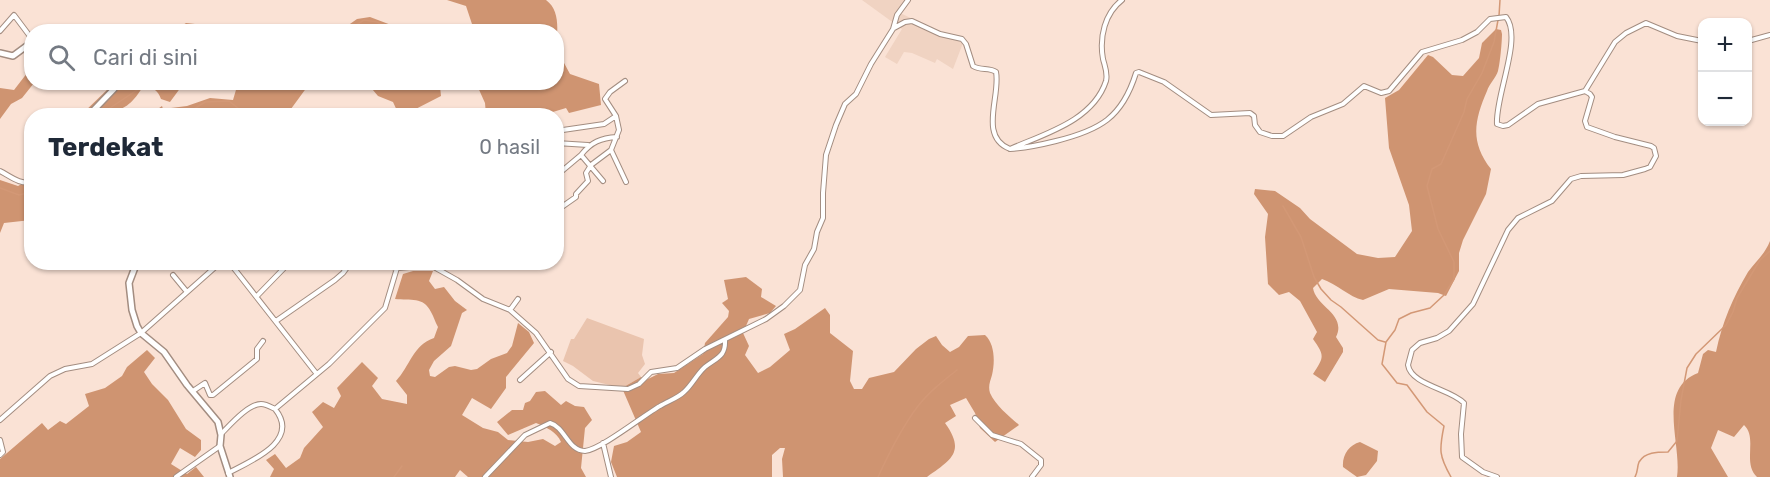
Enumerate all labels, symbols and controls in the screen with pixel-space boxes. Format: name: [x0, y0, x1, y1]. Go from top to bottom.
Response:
map controls: [1698, 18, 1752, 126]
button: +: [1698, 18, 1752, 72]
search box: [24, 24, 564, 90]
icon: search: [45, 41, 78, 74]
text: Cari di sini: [93, 44, 198, 71]
button: −: [1698, 72, 1752, 126]
text: Terdekat: [48, 132, 163, 163]
text: 0 hasil: [479, 135, 540, 159]

